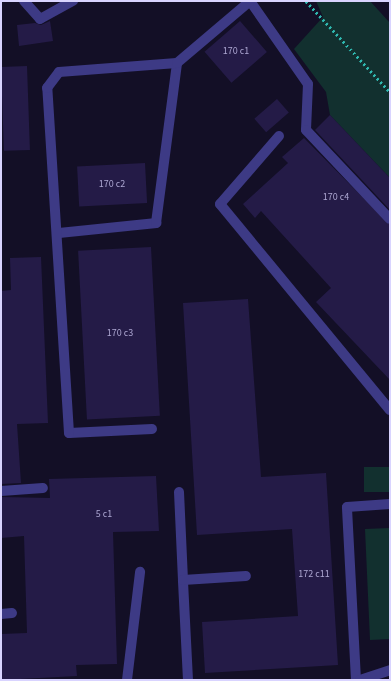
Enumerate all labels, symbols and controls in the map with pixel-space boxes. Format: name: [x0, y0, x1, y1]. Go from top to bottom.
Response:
house number: 170 с1: [223, 46, 249, 58]
house number: 170 с2: [99, 179, 125, 191]
house number: 170 с4: [323, 192, 349, 204]
house number: 170 с3: [107, 328, 133, 340]
house number: 5 с1: [96, 509, 112, 521]
house number: 172 с11: [298, 569, 330, 581]

